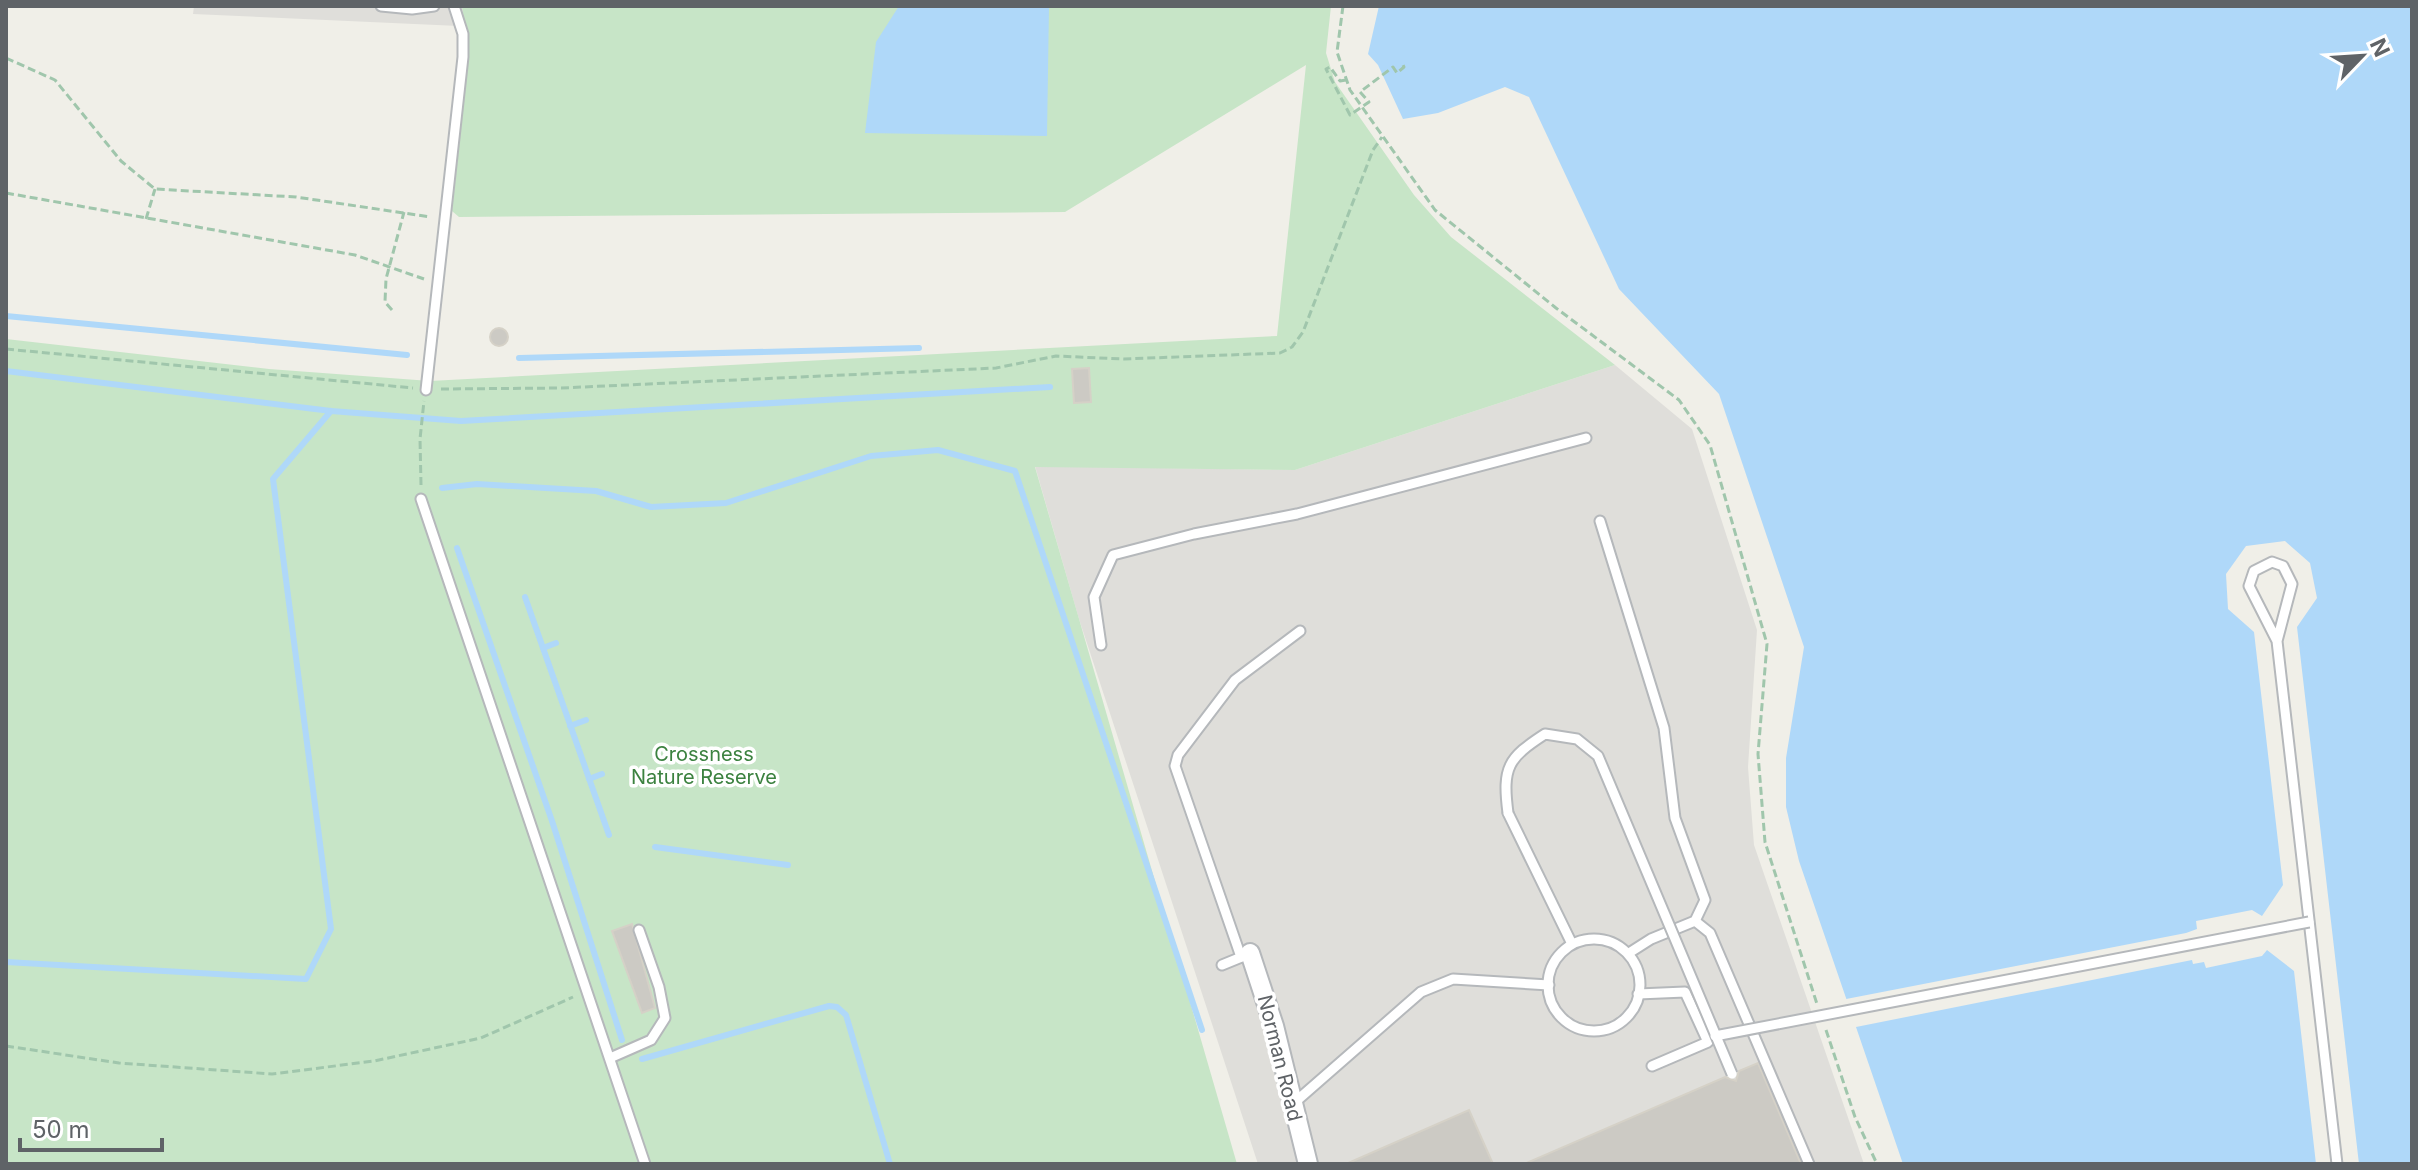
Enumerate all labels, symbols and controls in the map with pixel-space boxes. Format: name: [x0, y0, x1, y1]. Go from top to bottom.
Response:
north arrow: [2322, 16, 2402, 96]
text: N: [2365, 34, 2395, 61]
park label: Crossness Nature Reserve: [631, 742, 777, 789]
street label: Norman Road: [1253, 992, 1307, 1124]
scale bar: [20, 1102, 162, 1152]
text: 50 m: [32, 1115, 90, 1144]

